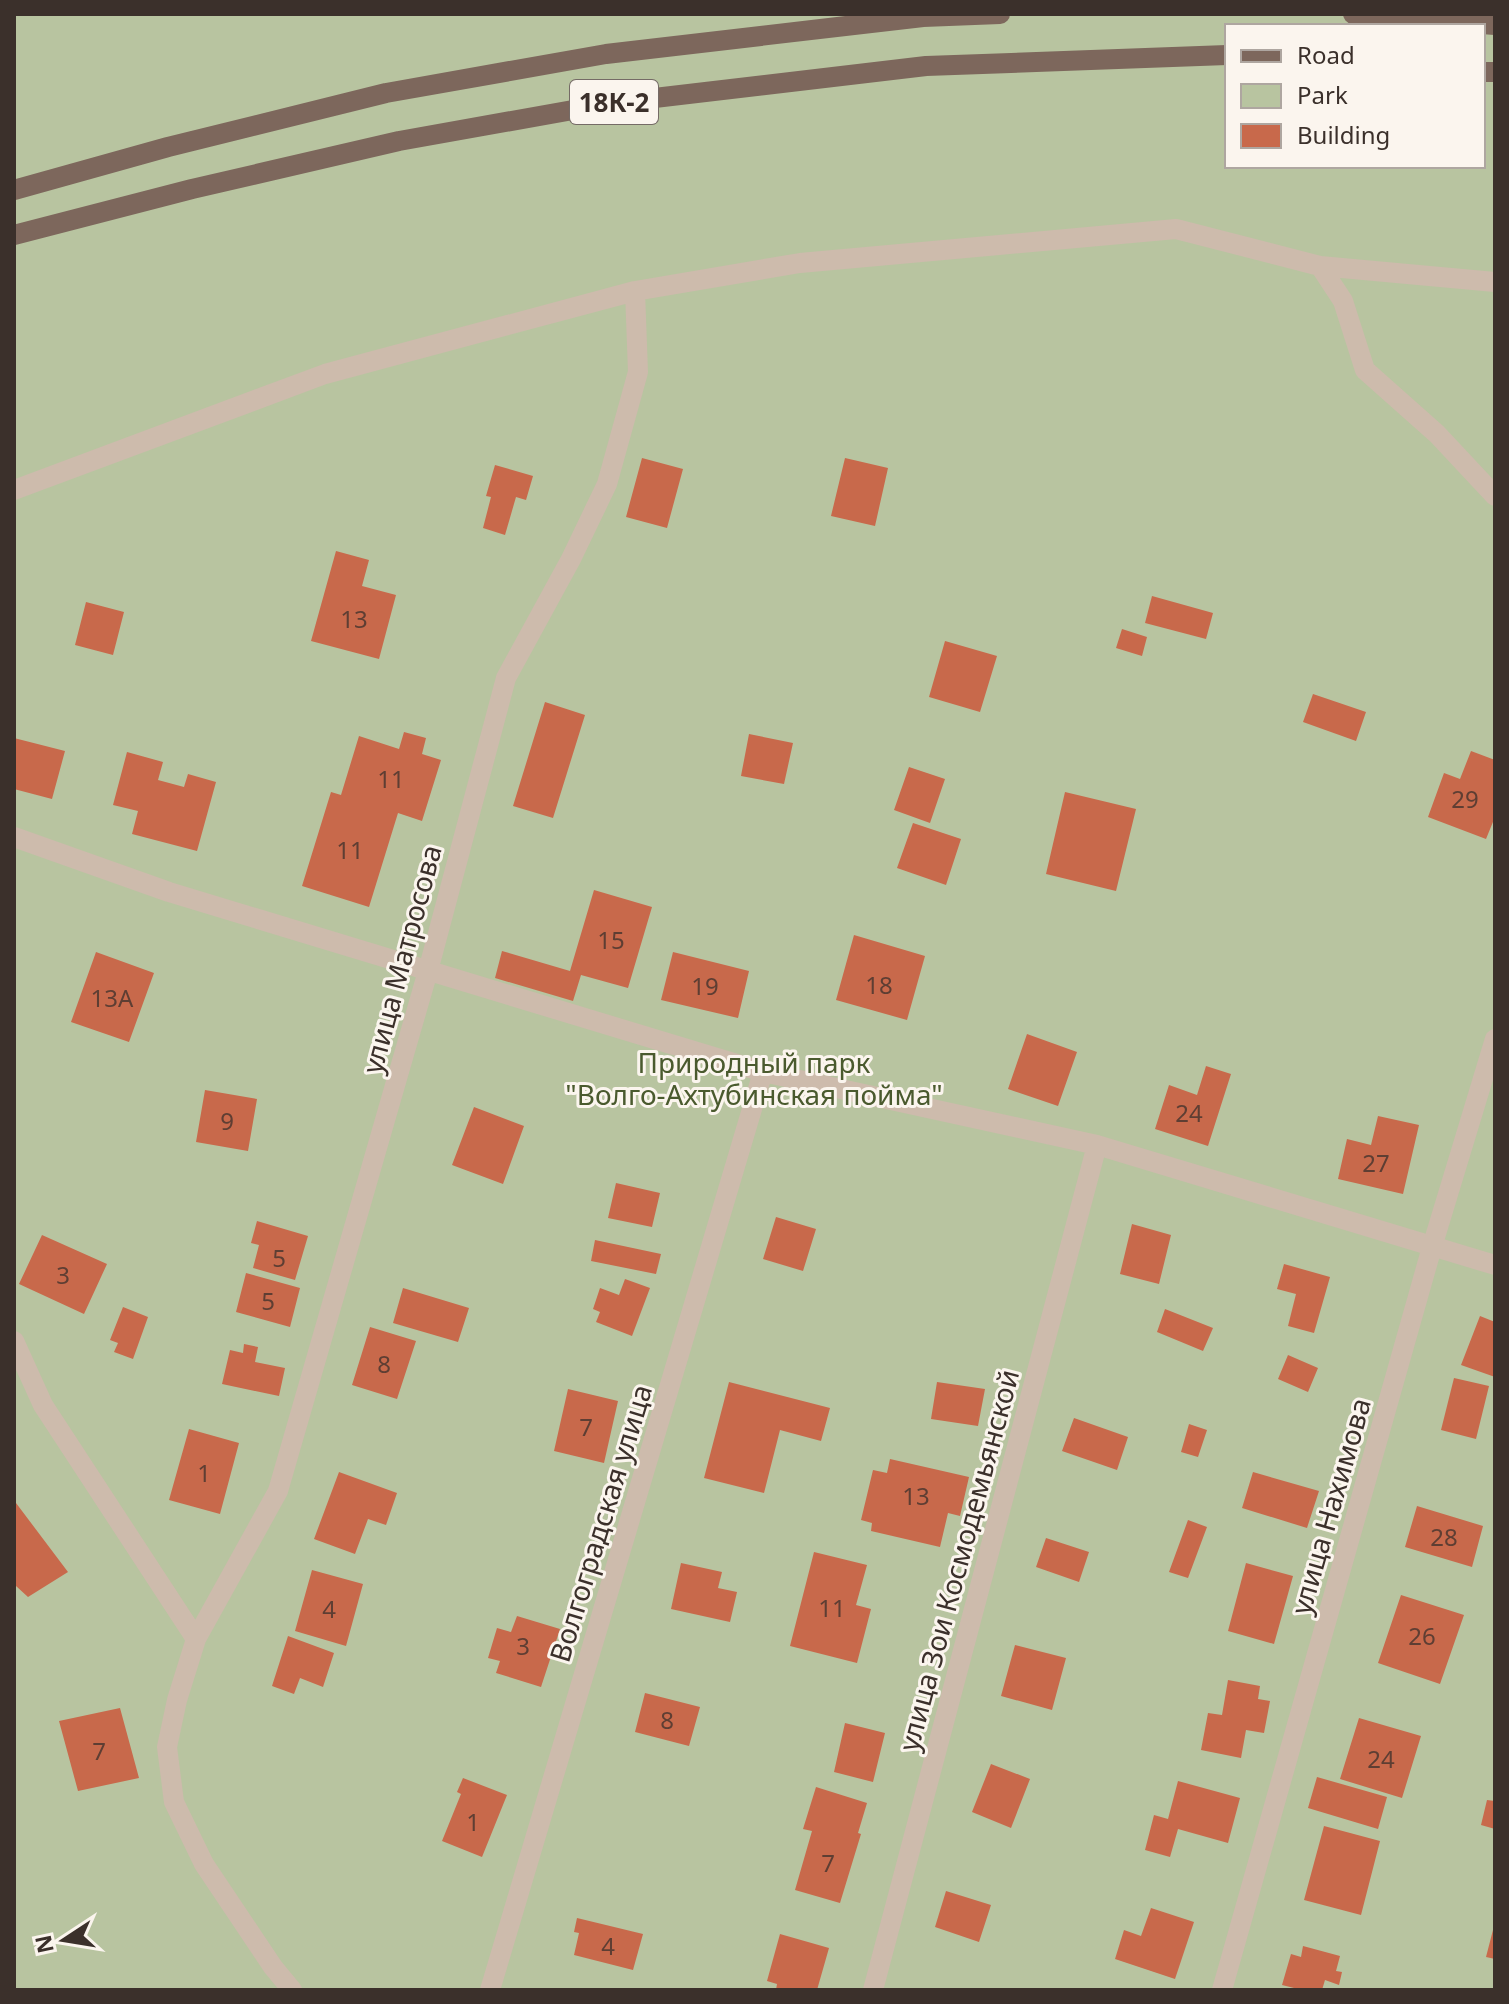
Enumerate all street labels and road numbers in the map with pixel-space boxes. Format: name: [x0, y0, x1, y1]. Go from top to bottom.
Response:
road number: 18К-2: [570, 80, 658, 124]
street label: улица Матросова: [352, 840, 450, 1078]
street label: улица Зои Космодемьянской: [889, 1365, 1027, 1755]
street label: Волгоградская улица: [540, 1380, 660, 1666]
street label: улица Нахимова: [1281, 1393, 1379, 1619]

